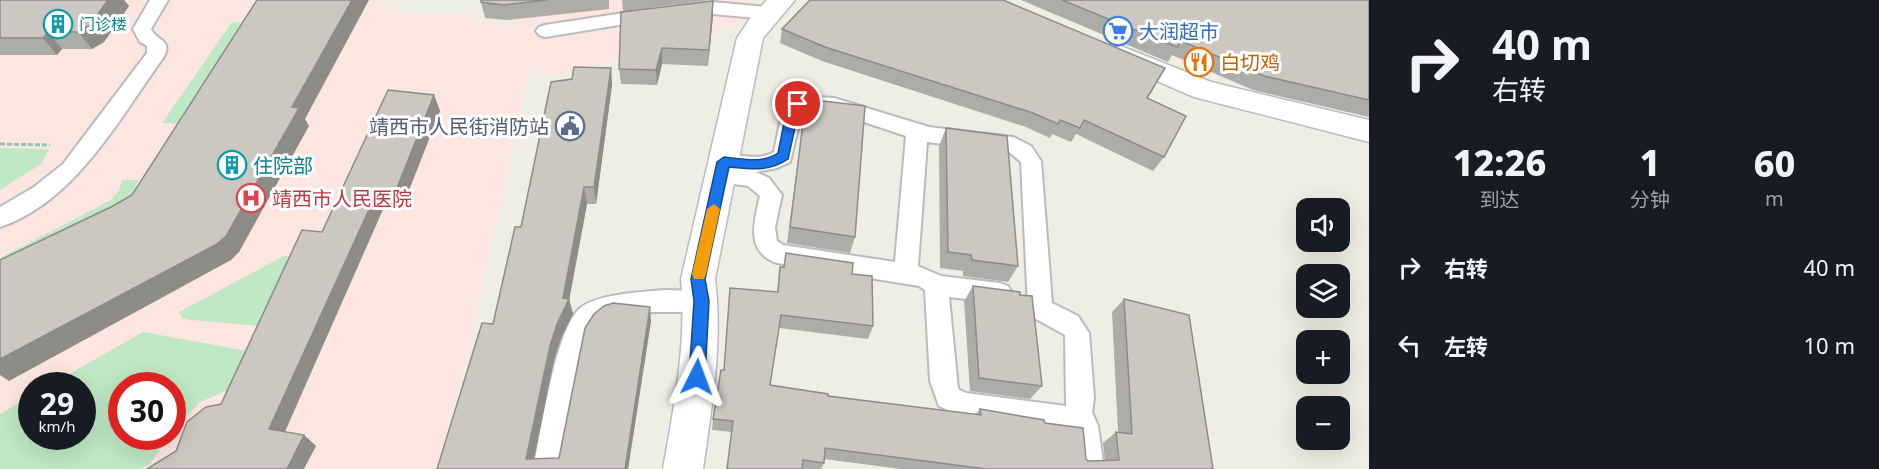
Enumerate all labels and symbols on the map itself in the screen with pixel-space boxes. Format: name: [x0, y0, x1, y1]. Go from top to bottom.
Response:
building icon: 门诊楼: [42, 8, 74, 40]
place label: 门诊楼: [79, 13, 127, 35]
supermarket icon: 大润超市: [1102, 15, 1134, 47]
place label: 大润超市: [1139, 18, 1219, 45]
restaurant icon: 白切鸡: [1183, 46, 1215, 78]
place label: 白切鸡: [1220, 49, 1280, 76]
pin: [772, 78, 823, 129]
public building icon: 靖西市人民街消防站: [554, 110, 586, 142]
place label: 靖西市人民街消防站: [369, 113, 549, 140]
building icon: 住院部: [216, 149, 248, 181]
place label: 住院部: [253, 152, 313, 179]
hospital icon: 靖西市人民医院: [235, 182, 267, 214]
place label: 靖西市人民医院: [272, 185, 412, 212]
position arrow: [665, 345, 729, 409]
speed limit sign: 30: [108, 372, 186, 450]

